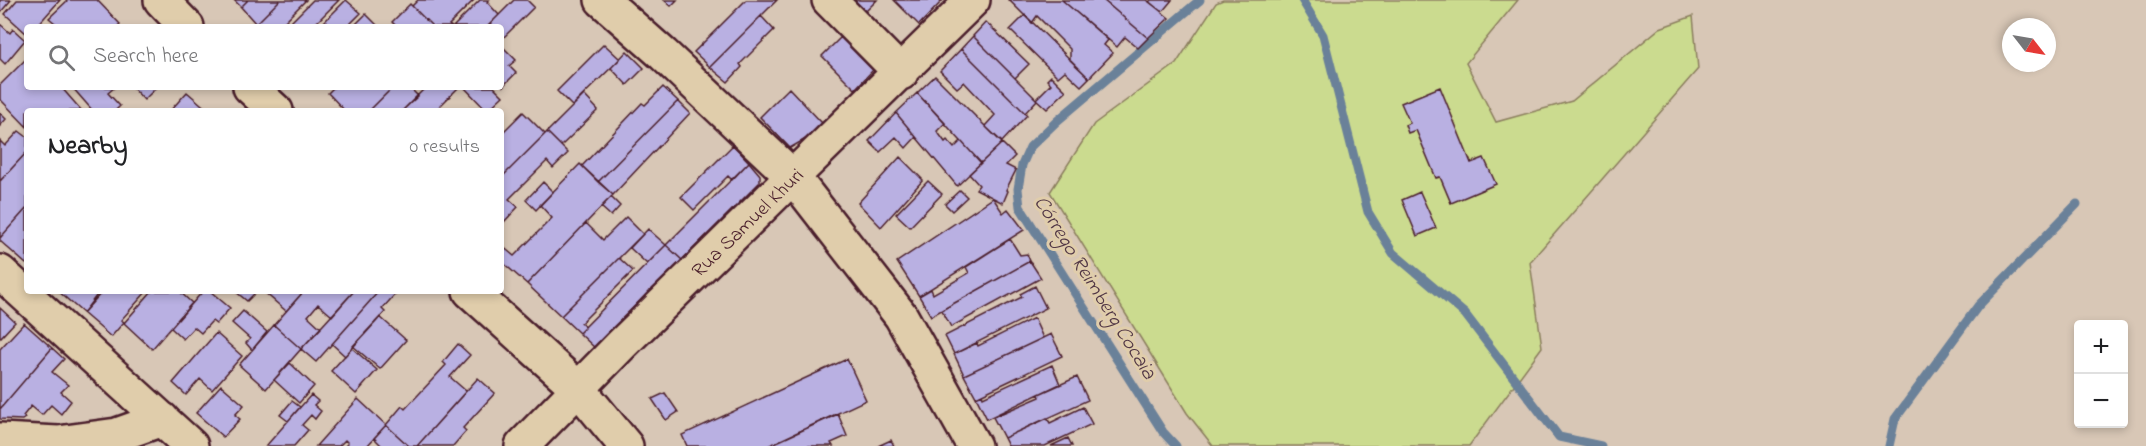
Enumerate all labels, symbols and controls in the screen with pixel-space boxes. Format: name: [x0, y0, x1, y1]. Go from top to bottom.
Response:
north arrow: [2002, 18, 2056, 72]
search box: [24, 24, 504, 90]
icon: search: [45, 41, 78, 74]
text: Search here: [93, 41, 198, 73]
text: Nearby: [48, 128, 127, 166]
text: 0 results: [409, 133, 480, 162]
street label: Rua Samuel Khuri: [686, 162, 811, 285]
water label: Córrego Reimberg Cocaia: [1025, 190, 1163, 387]
map controls: [2074, 320, 2128, 428]
button: +: [2074, 320, 2128, 374]
button: −: [2074, 374, 2128, 428]

